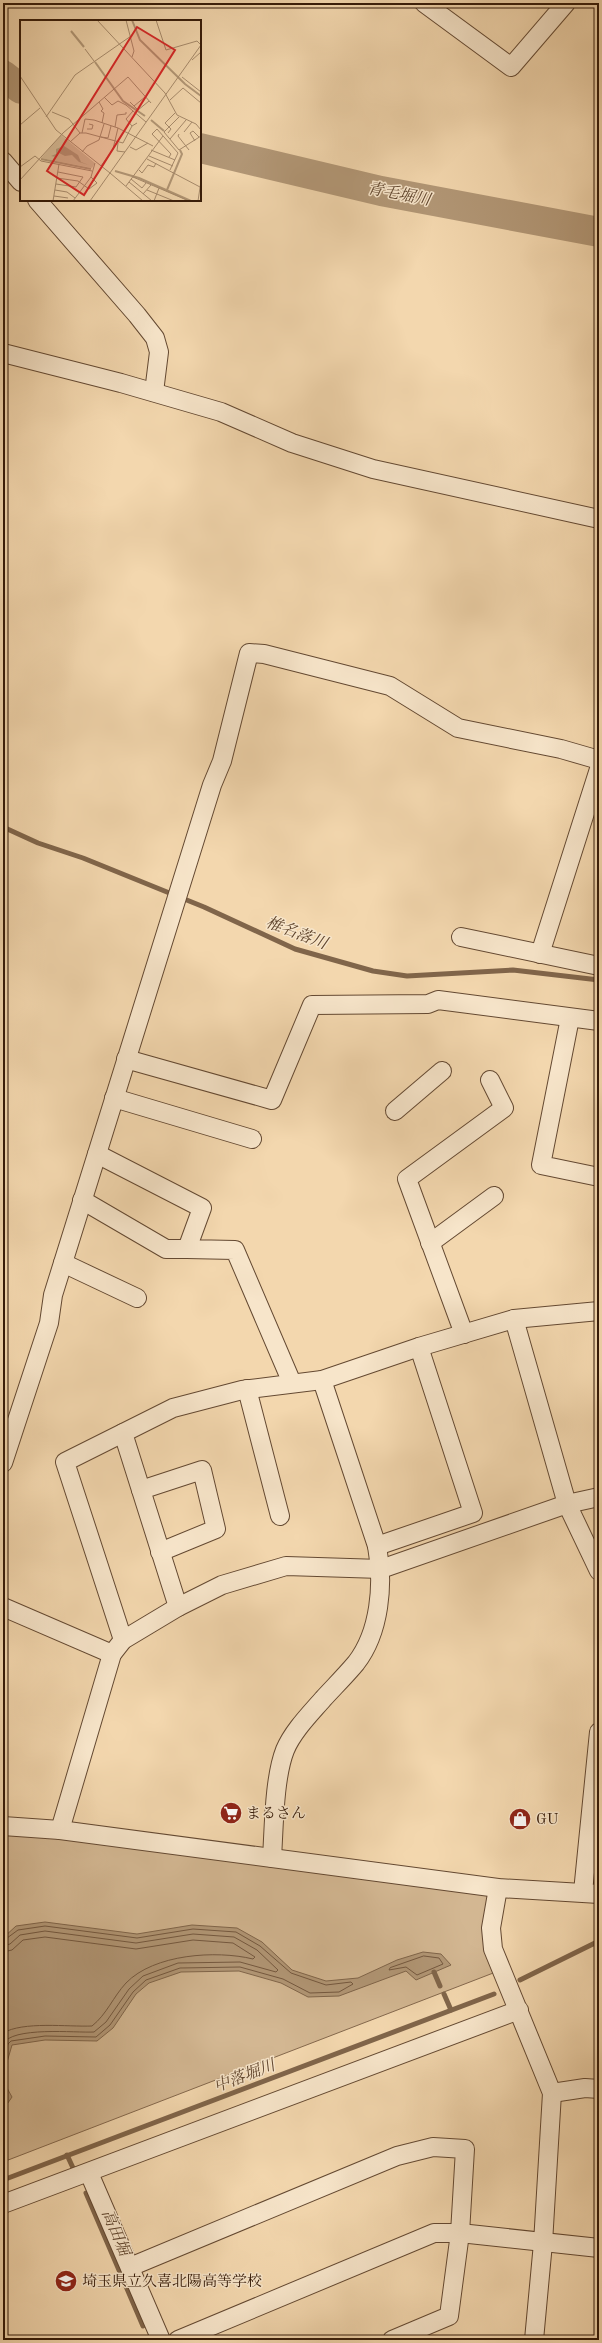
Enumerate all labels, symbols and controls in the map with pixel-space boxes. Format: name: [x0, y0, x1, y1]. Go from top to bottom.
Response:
inset map: [20, 20, 201, 201]
water label: 青毛堀川: [366, 179, 434, 209]
water label: 椎名落川: [264, 913, 332, 954]
supermarket icon: まるさん: [218, 1800, 244, 1826]
place label: まるさん: [246, 1806, 306, 1822]
shop icon: GU: [507, 1806, 533, 1832]
place label: GU: [536, 1813, 559, 1828]
water label: 中落堀川: [211, 2055, 279, 2096]
water label: 高田堀: [98, 2207, 135, 2261]
school or university icon: 埼玉県立久喜北陽高等学校: [53, 2268, 79, 2294]
place label: 埼玉県立久喜北陽高等学校: [82, 2273, 262, 2290]

